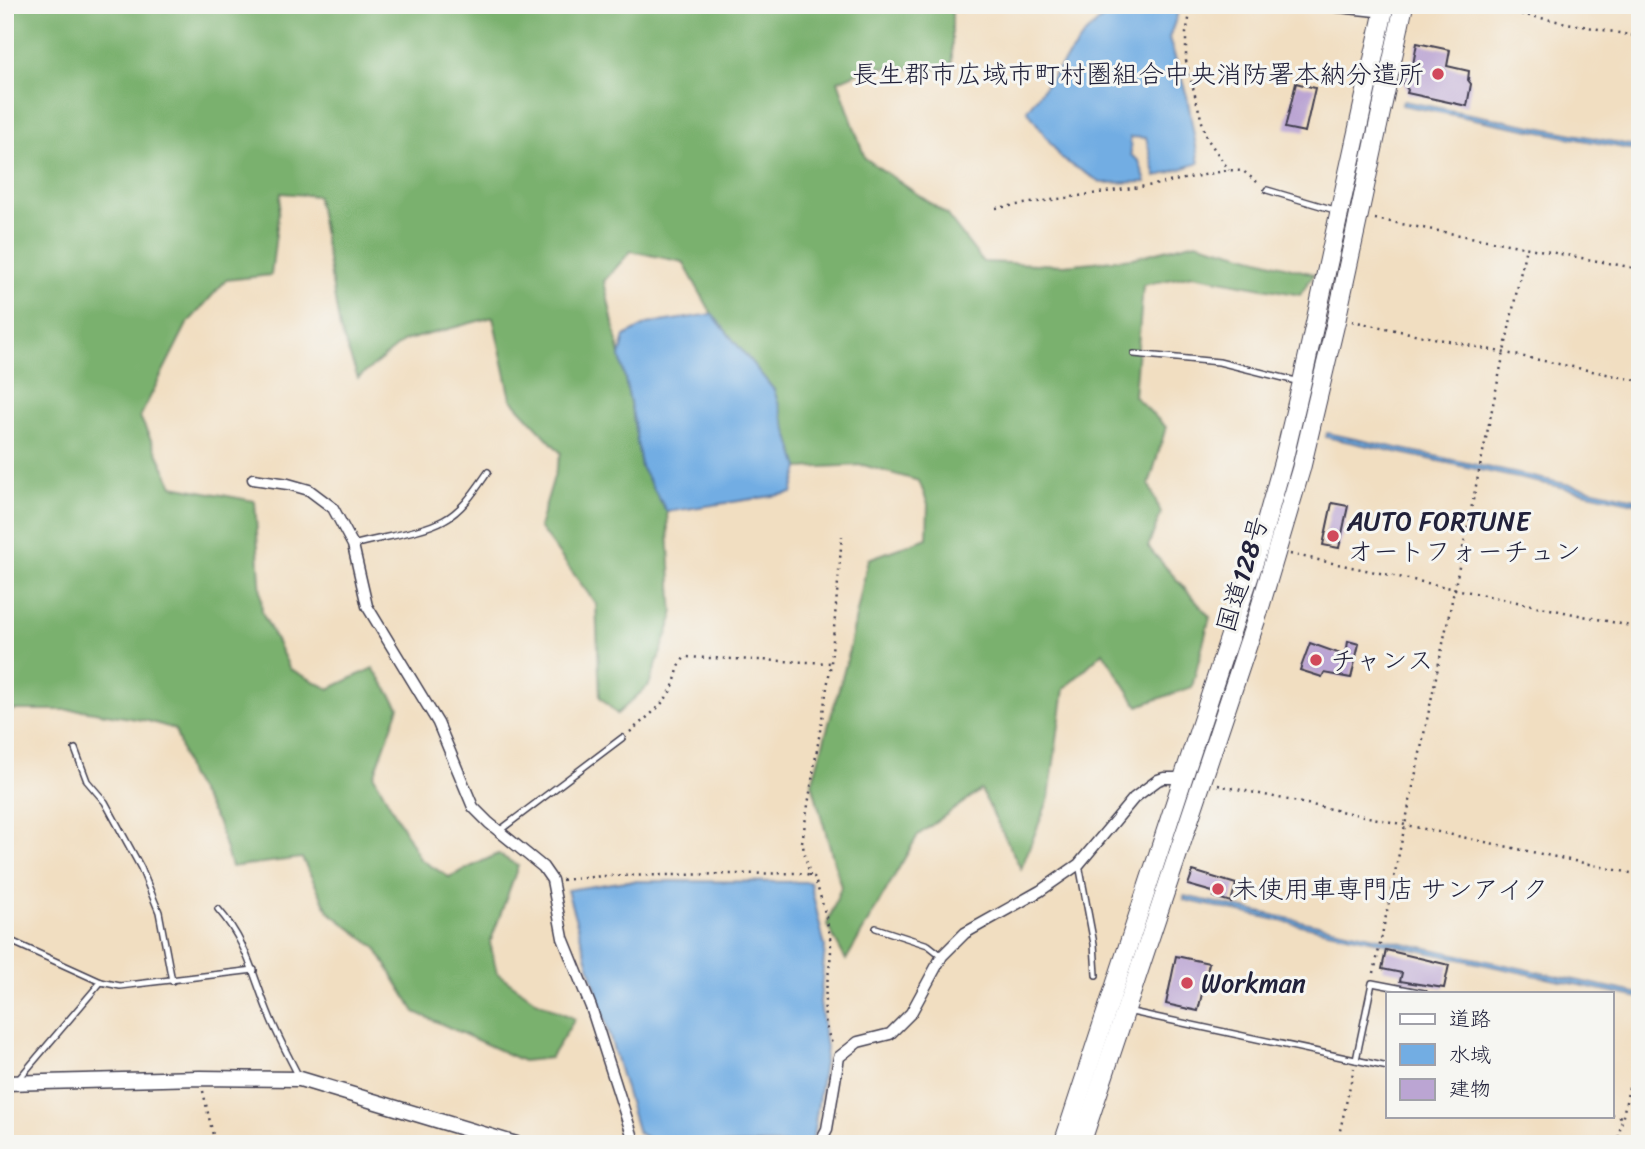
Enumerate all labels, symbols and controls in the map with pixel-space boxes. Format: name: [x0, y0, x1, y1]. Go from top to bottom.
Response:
place label: 長生郡市広域市町村圏組合中央消防署本納分遣所: [852, 51, 1424, 97]
marker: 長生郡市広域市町村圏組合中央消防署本納分遣所: [1430, 66, 1446, 82]
place label: AUTO FORTUNE オートフォーチュン: [1346, 498, 1581, 574]
street label: 国道128号: [1202, 510, 1282, 638]
marker: AUTO FORTUNE オートフォーチュン: [1325, 528, 1341, 544]
place label: チャンス: [1330, 637, 1433, 683]
marker: チャンス: [1308, 652, 1324, 668]
place label: 未使用車専門店 サンアイク: [1232, 866, 1548, 912]
marker: 未使用車専門店 サンアイク: [1210, 881, 1226, 897]
place label: Workman: [1201, 960, 1306, 1006]
marker: Workman: [1179, 975, 1195, 991]
legend: [1386, 992, 1614, 1118]
text: 道路: [1449, 1000, 1491, 1038]
text: 水域: [1449, 1036, 1491, 1074]
text: 建物: [1449, 1070, 1491, 1108]

